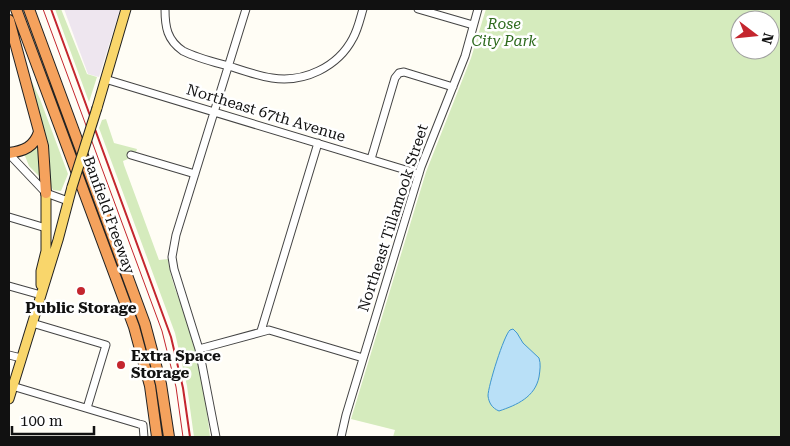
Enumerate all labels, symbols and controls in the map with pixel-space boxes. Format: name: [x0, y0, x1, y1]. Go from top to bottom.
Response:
north arrow: [730, 10, 780, 60]
park label: Rose City Park: [472, 15, 537, 50]
text: N: [758, 31, 777, 46]
street label: Northeast 67th Avenue: [184, 80, 348, 146]
street label: Northeast Tillamook Street: [354, 122, 432, 314]
street label: Banfield Freeway: [79, 154, 139, 276]
marker: Public Storage: [75, 285, 87, 297]
place label: Public Storage: [25, 299, 137, 317]
place label: Extra Space Storage: [131, 347, 221, 382]
marker: Extra Space Storage: [115, 359, 127, 371]
scale bar: [12, 404, 95, 436]
text: 100 m: [20, 412, 63, 430]

